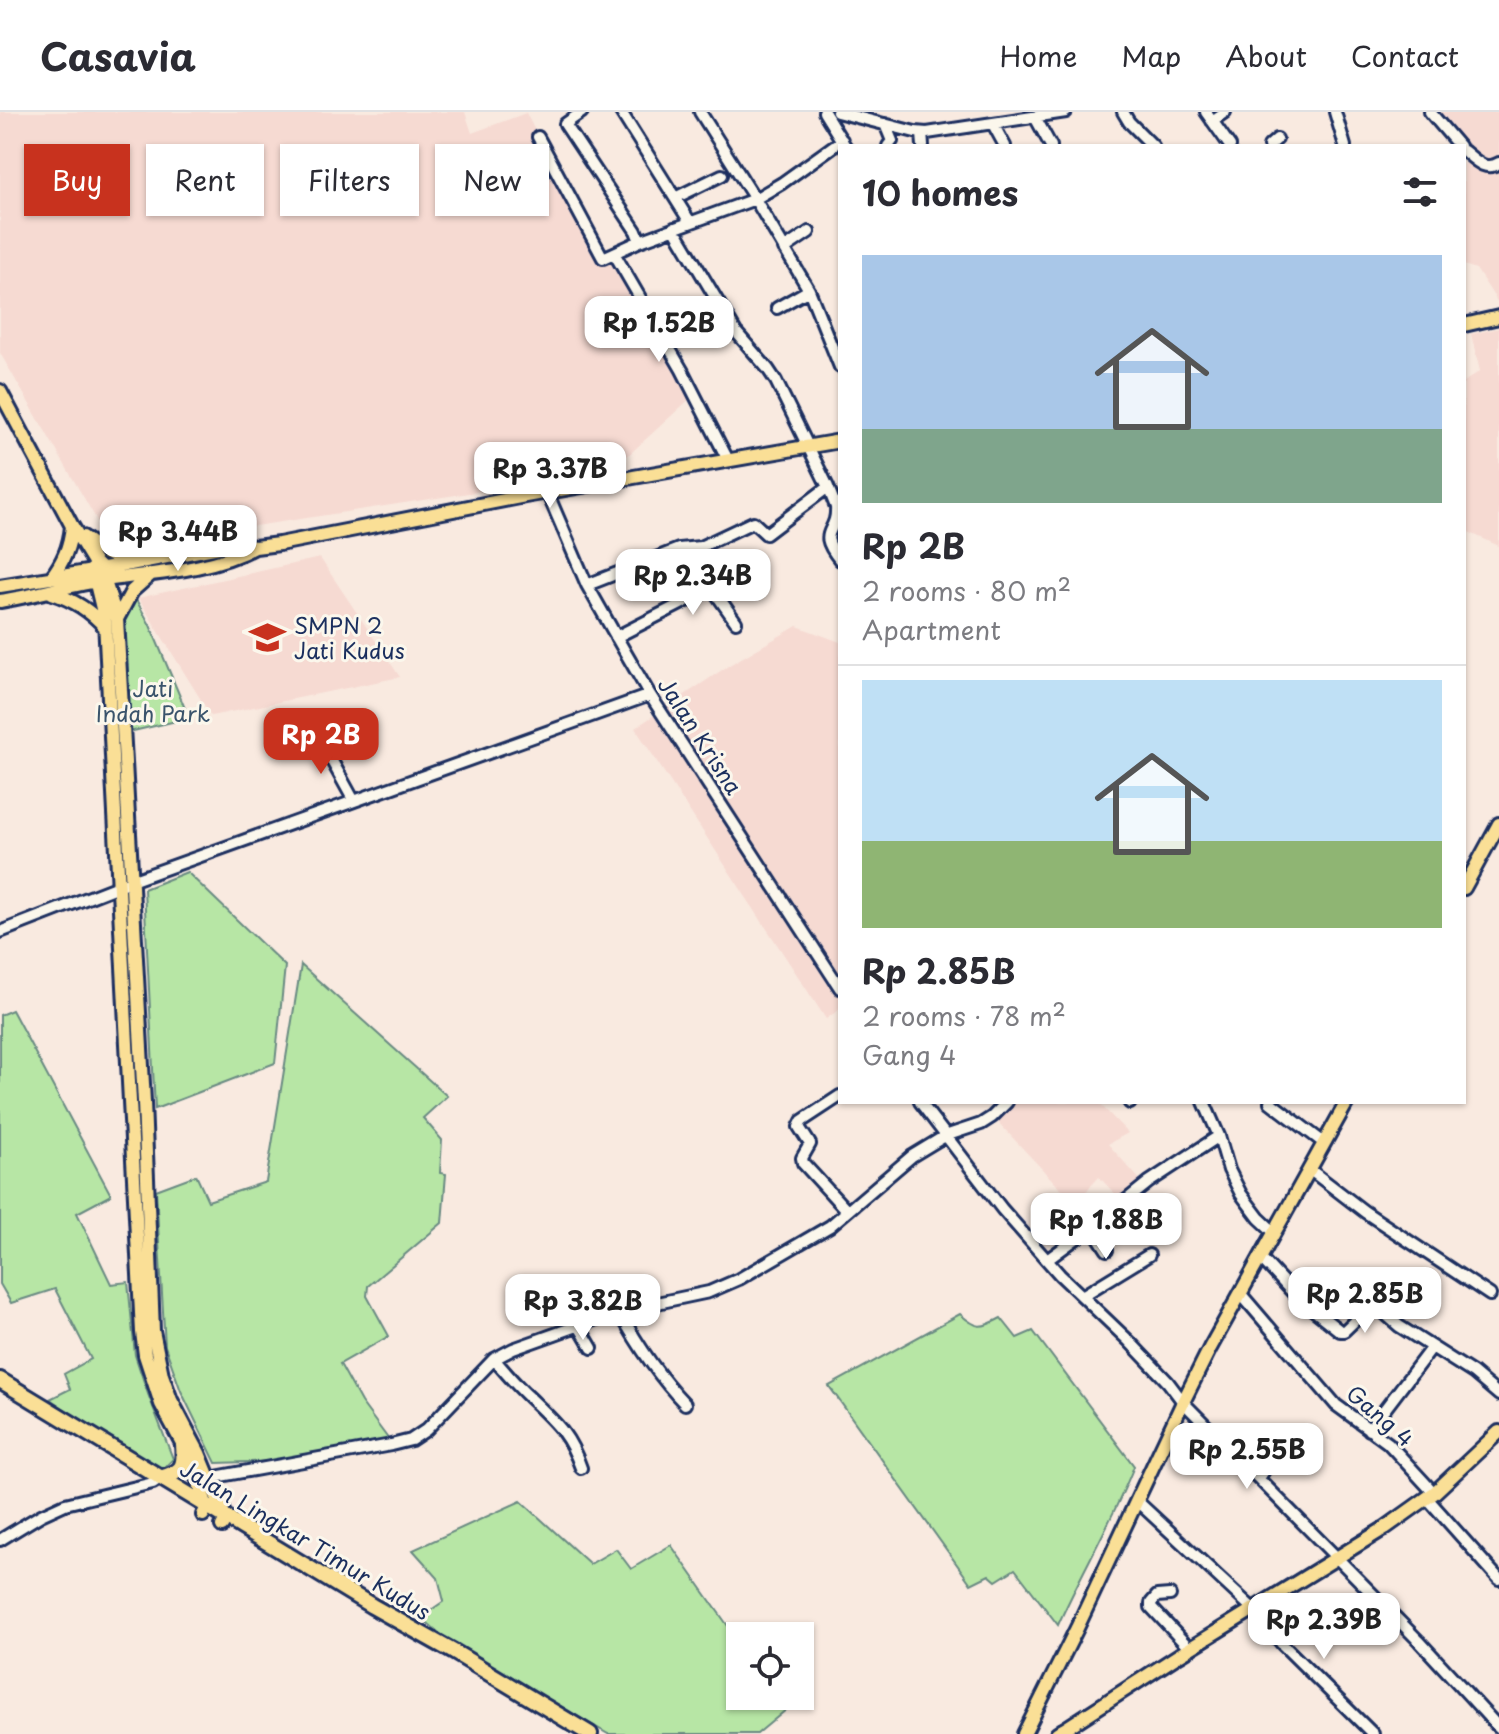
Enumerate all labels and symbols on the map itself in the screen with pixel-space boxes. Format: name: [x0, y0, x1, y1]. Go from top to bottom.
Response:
pin: Rp 1.52B: [576, 296, 742, 364]
pin: Rp 3.37B: [467, 442, 633, 510]
pin: Rp 3.44B: [95, 505, 261, 573]
pin: Rp 2.34B: [610, 549, 776, 617]
place label: SMPN 2 Jati Kudus: [294, 608, 405, 666]
school or university icon: SMPN 2 Jati Kudus: [249, 618, 287, 656]
street label: Jalan Krisna: [651, 670, 752, 801]
park label: Jati Indah Park: [96, 671, 210, 729]
pin: Rp 2B: [265, 708, 377, 776]
pin: Rp 1.88B: [1023, 1193, 1189, 1261]
pin: Rp 2.85B: [1282, 1267, 1448, 1335]
pin: Rp 3.82B: [500, 1274, 666, 1342]
street label: Gang 4: [1340, 1376, 1422, 1454]
pin: Rp 2.55B: [1164, 1423, 1330, 1491]
street label: Jalan Lingkar Timur Kudus: [174, 1451, 438, 1627]
pin: Rp 2.39B: [1241, 1593, 1407, 1661]

